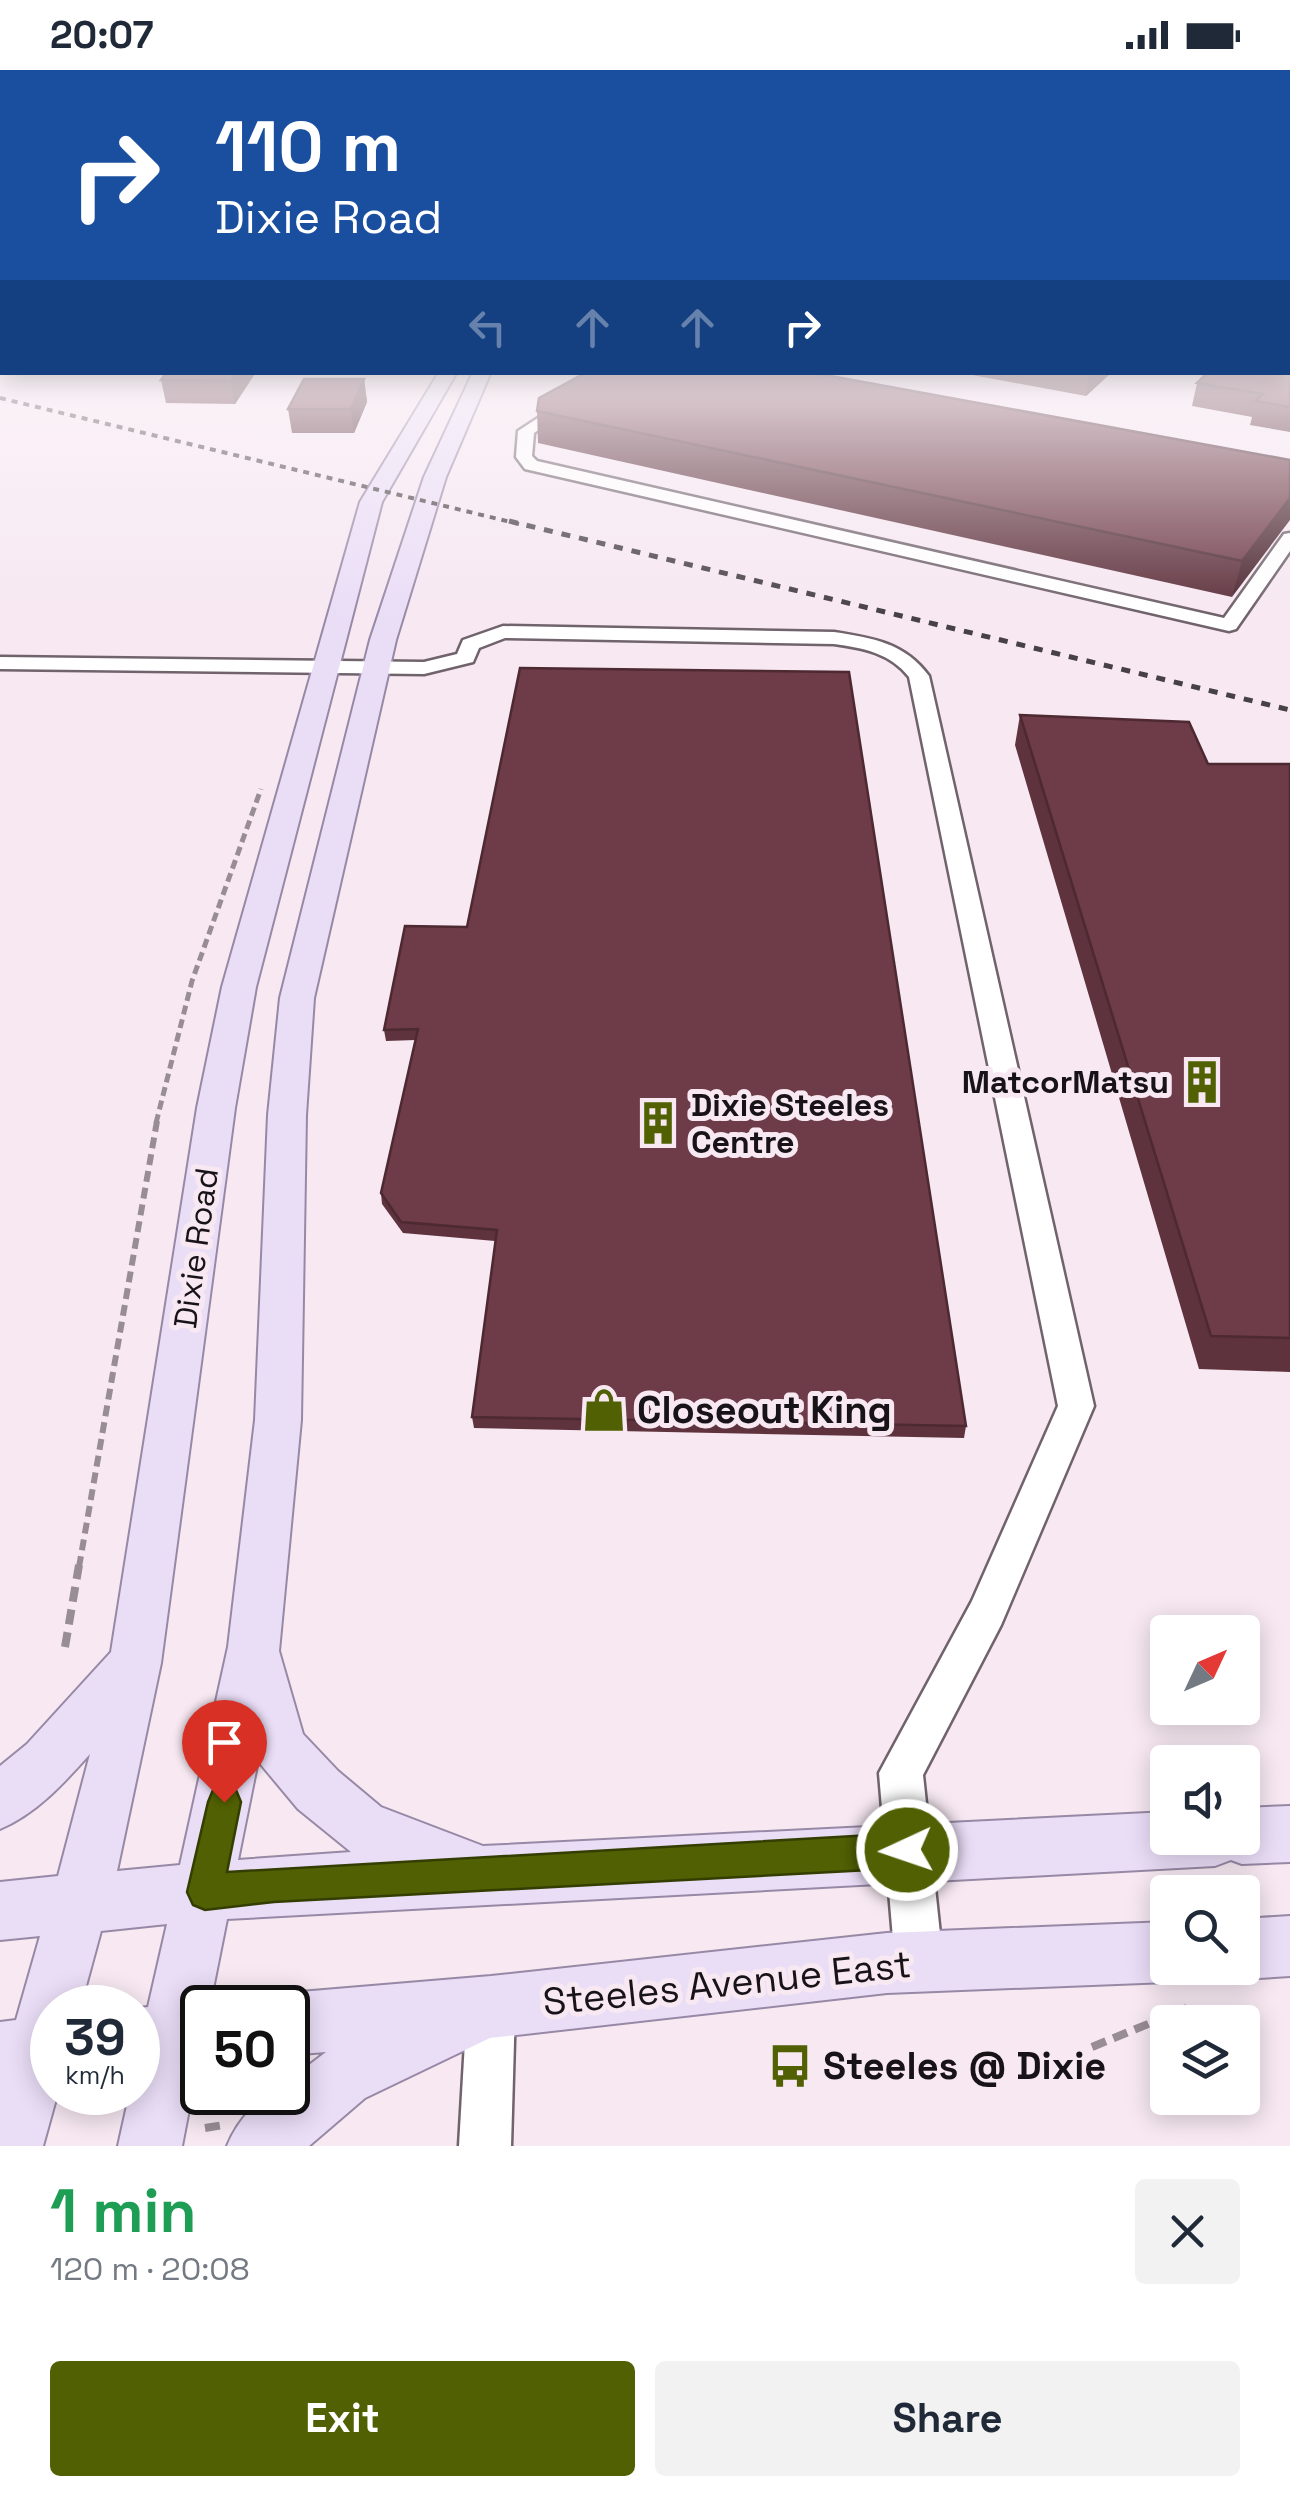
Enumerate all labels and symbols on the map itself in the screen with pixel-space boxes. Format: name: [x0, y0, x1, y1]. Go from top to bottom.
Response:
building icon: MatcorMatsu: [1178, 1058, 1226, 1106]
place label: MatcorMatsu: [962, 1062, 1169, 1102]
place label: Dixie Steeles Centre: [691, 1085, 889, 1162]
building icon: Dixie Steeles Centre: [634, 1099, 682, 1147]
street label: Dixie Road: [165, 1165, 227, 1331]
shop icon: Closeout King: [580, 1386, 628, 1434]
place label: Closeout King: [637, 1386, 892, 1434]
north arrow: [1150, 1615, 1260, 1725]
pin: [182, 1700, 267, 1803]
position arrow: [855, 1798, 959, 1902]
street label: Steeles Avenue East: [540, 1940, 914, 2026]
speed limit sign: 50: [180, 1985, 310, 2115]
bus stop icon: Steeles @ Dixie: [766, 2042, 814, 2090]
place label: Steeles @ Dixie: [823, 2042, 1106, 2090]

